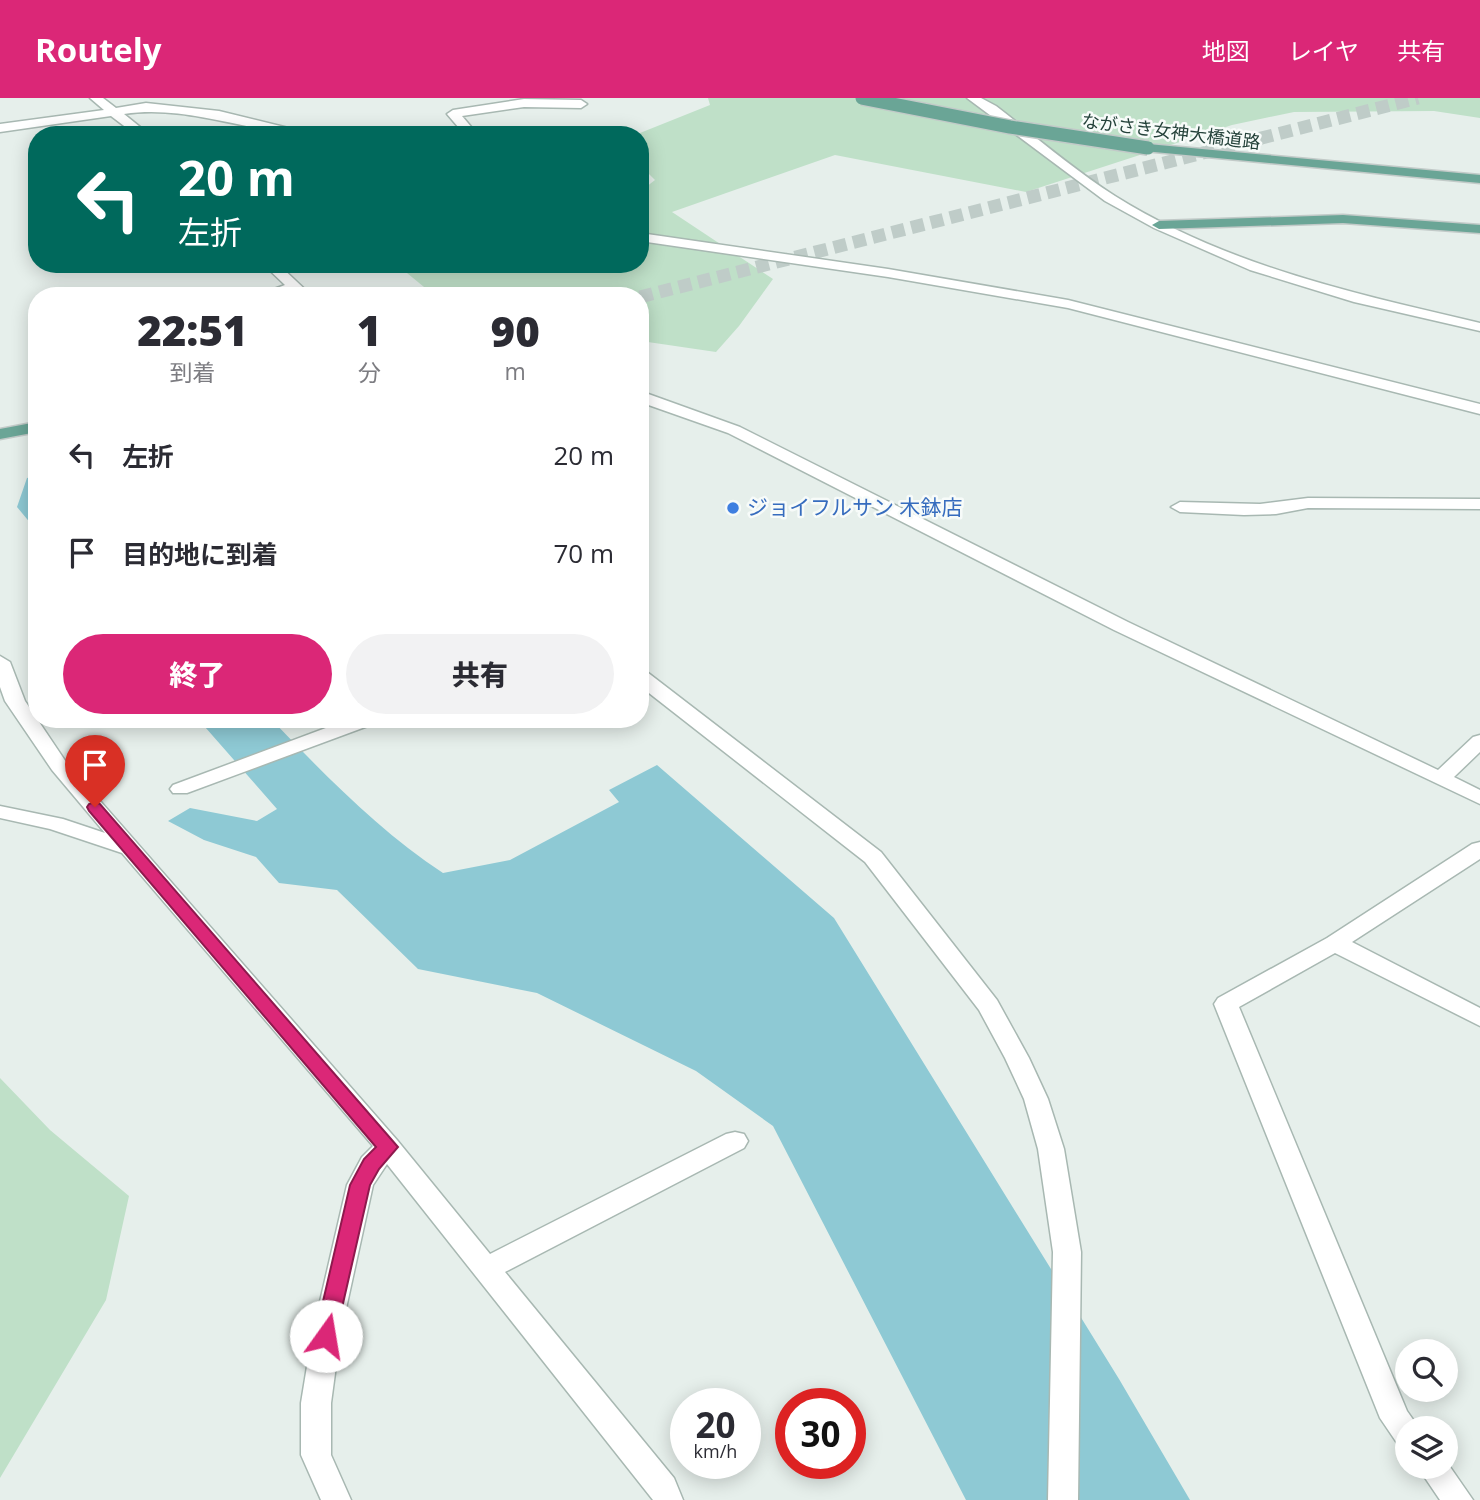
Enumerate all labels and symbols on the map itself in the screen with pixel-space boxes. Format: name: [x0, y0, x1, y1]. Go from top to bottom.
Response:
street label: ながさき女神大橋道路: [1080, 108, 1262, 154]
place label: ジョイフルサン 木鉢店: [747, 493, 962, 521]
marker: ジョイフルサン 木鉢店: [725, 500, 741, 516]
pin: [65, 735, 125, 807]
position arrow: [289, 1299, 363, 1373]
speed limit sign: 30: [775, 1388, 866, 1479]

